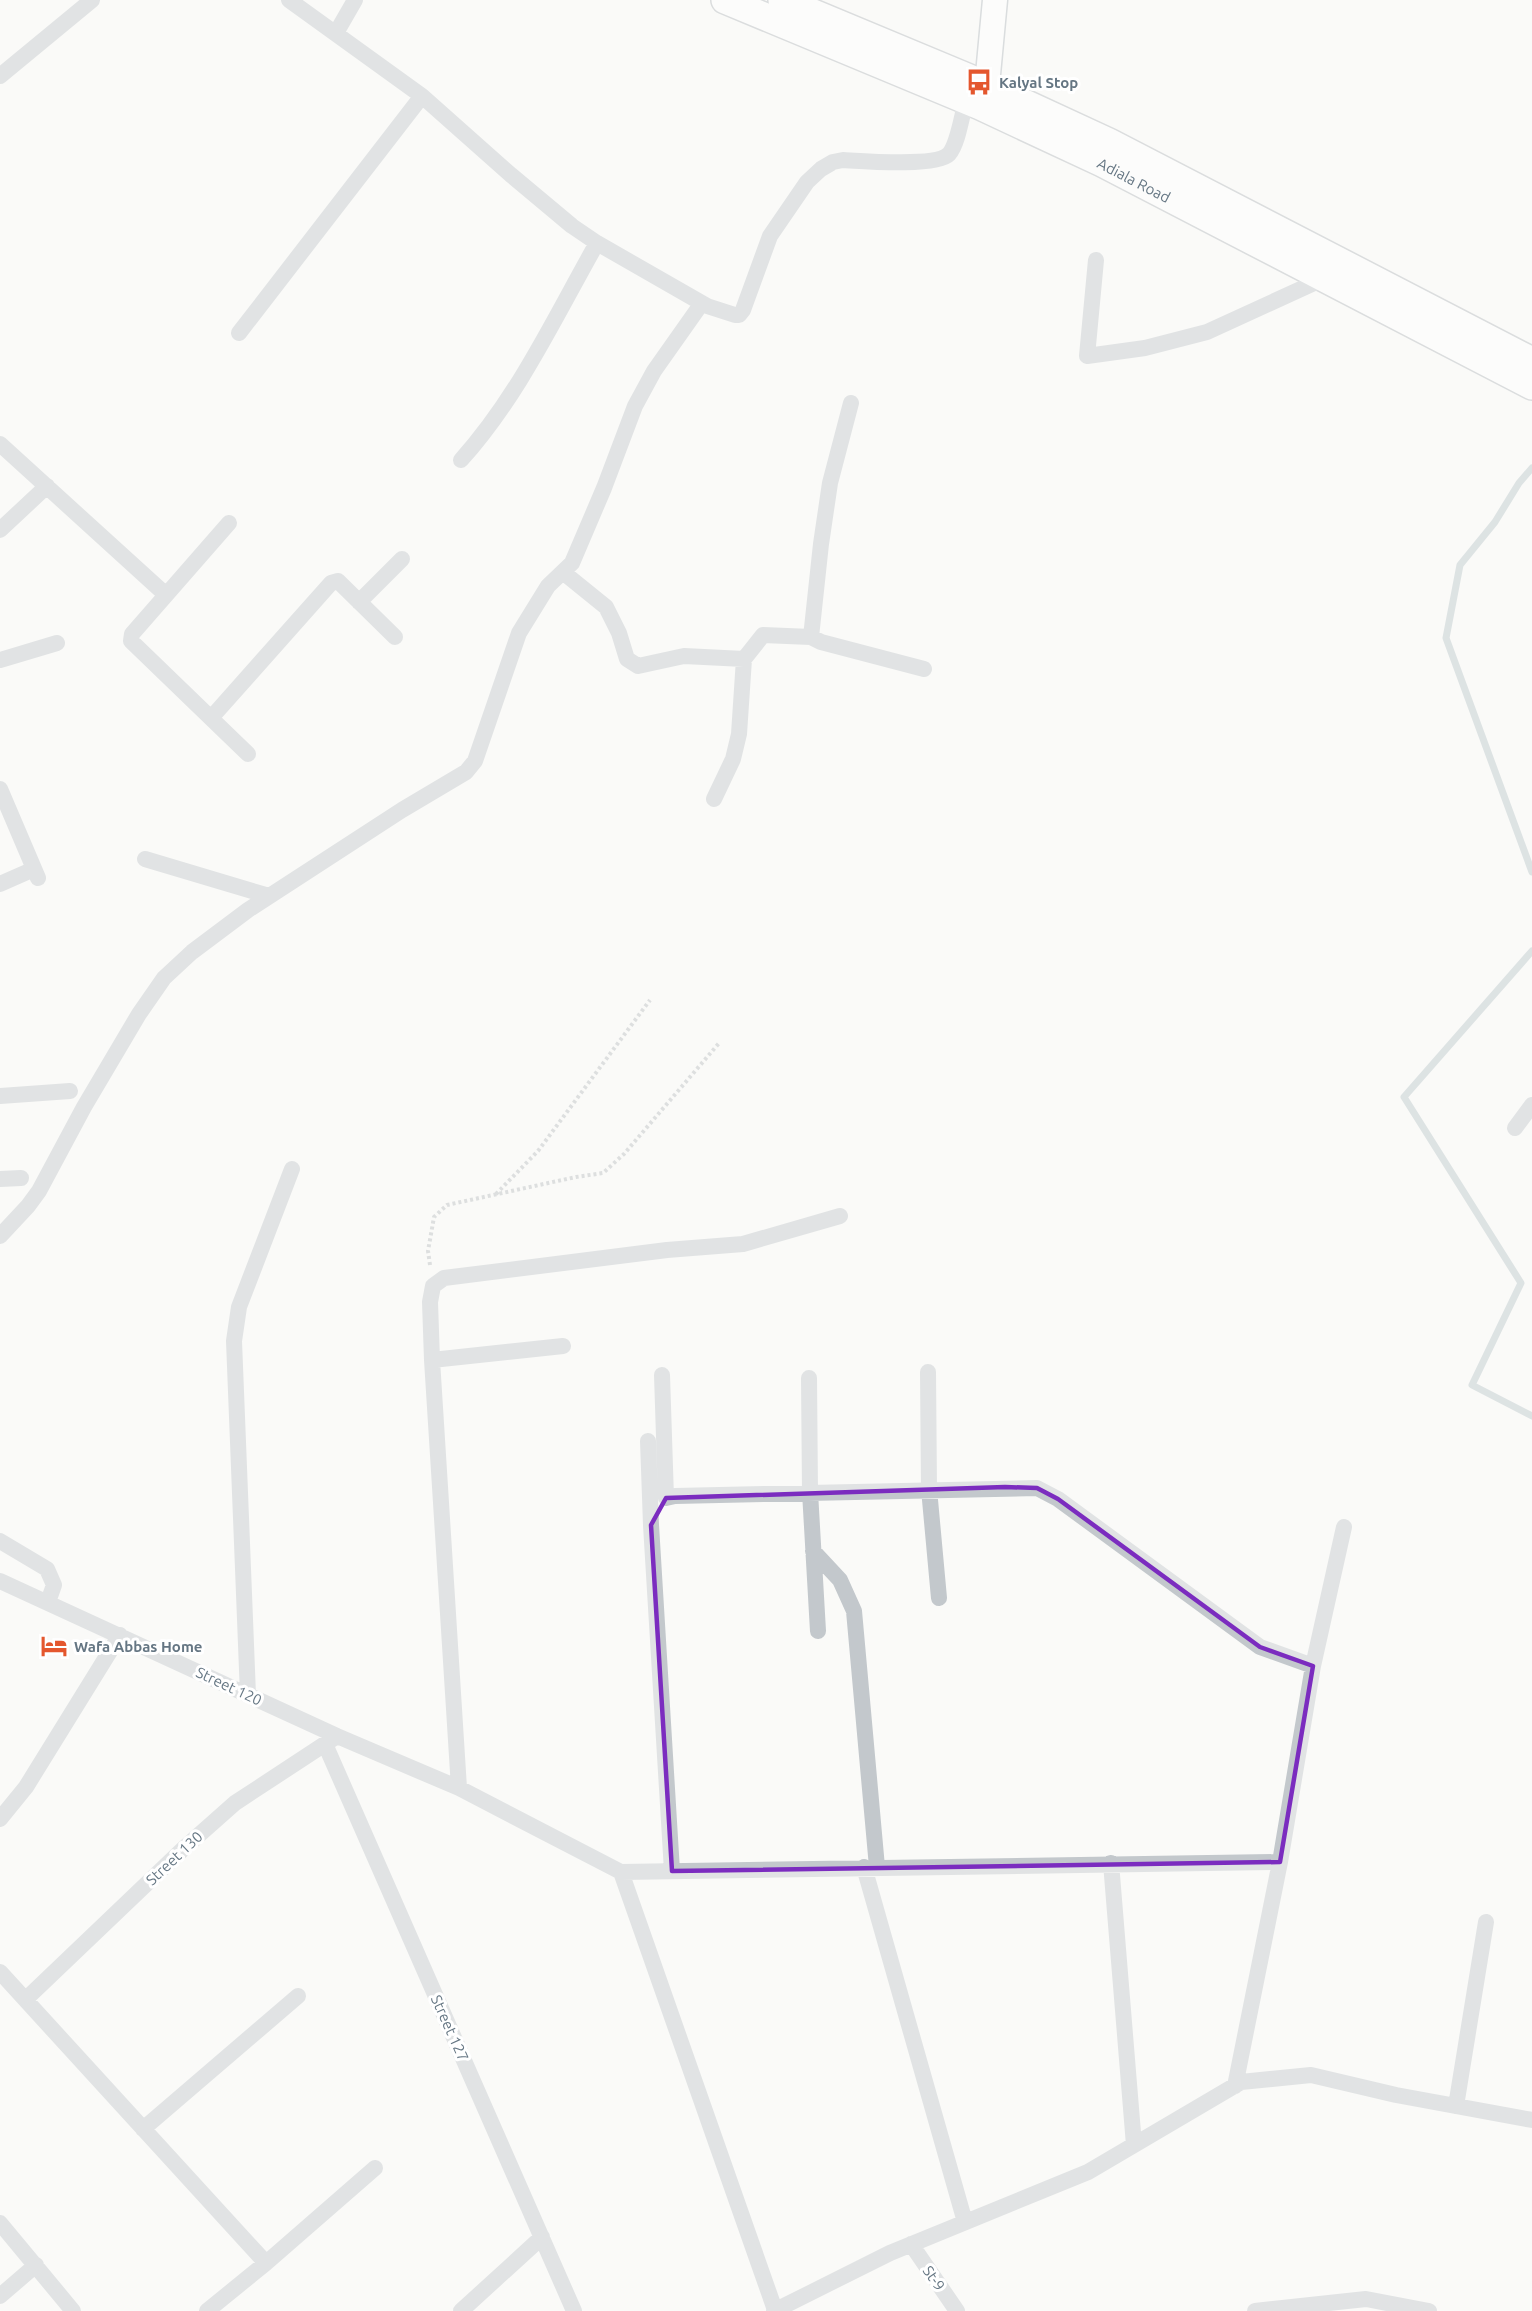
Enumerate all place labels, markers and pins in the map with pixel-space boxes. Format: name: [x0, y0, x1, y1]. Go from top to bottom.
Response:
bus stop icon: Kalyal Stop: [964, 67, 994, 97]
place label: Kalyal Stop: [999, 74, 1078, 91]
hotel icon: Wafa Abbas Home: [39, 1631, 69, 1661]
place label: Wafa Abbas Home: [74, 1638, 202, 1655]

